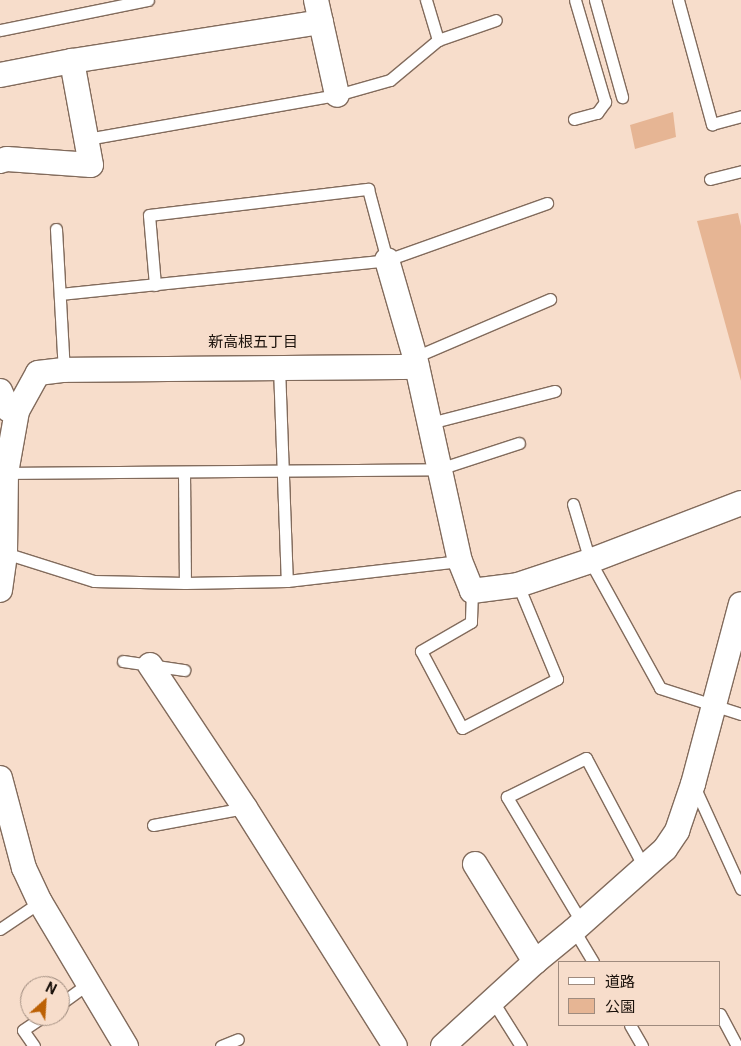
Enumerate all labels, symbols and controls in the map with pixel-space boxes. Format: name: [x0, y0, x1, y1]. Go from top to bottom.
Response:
district label: 新高根五丁目: [208, 334, 298, 352]
legend: [558, 961, 721, 1026]
text: 道路: [605, 973, 635, 991]
north arrow: [20, 976, 70, 1026]
text: N: [43, 979, 59, 998]
text: 公園: [605, 998, 635, 1016]

